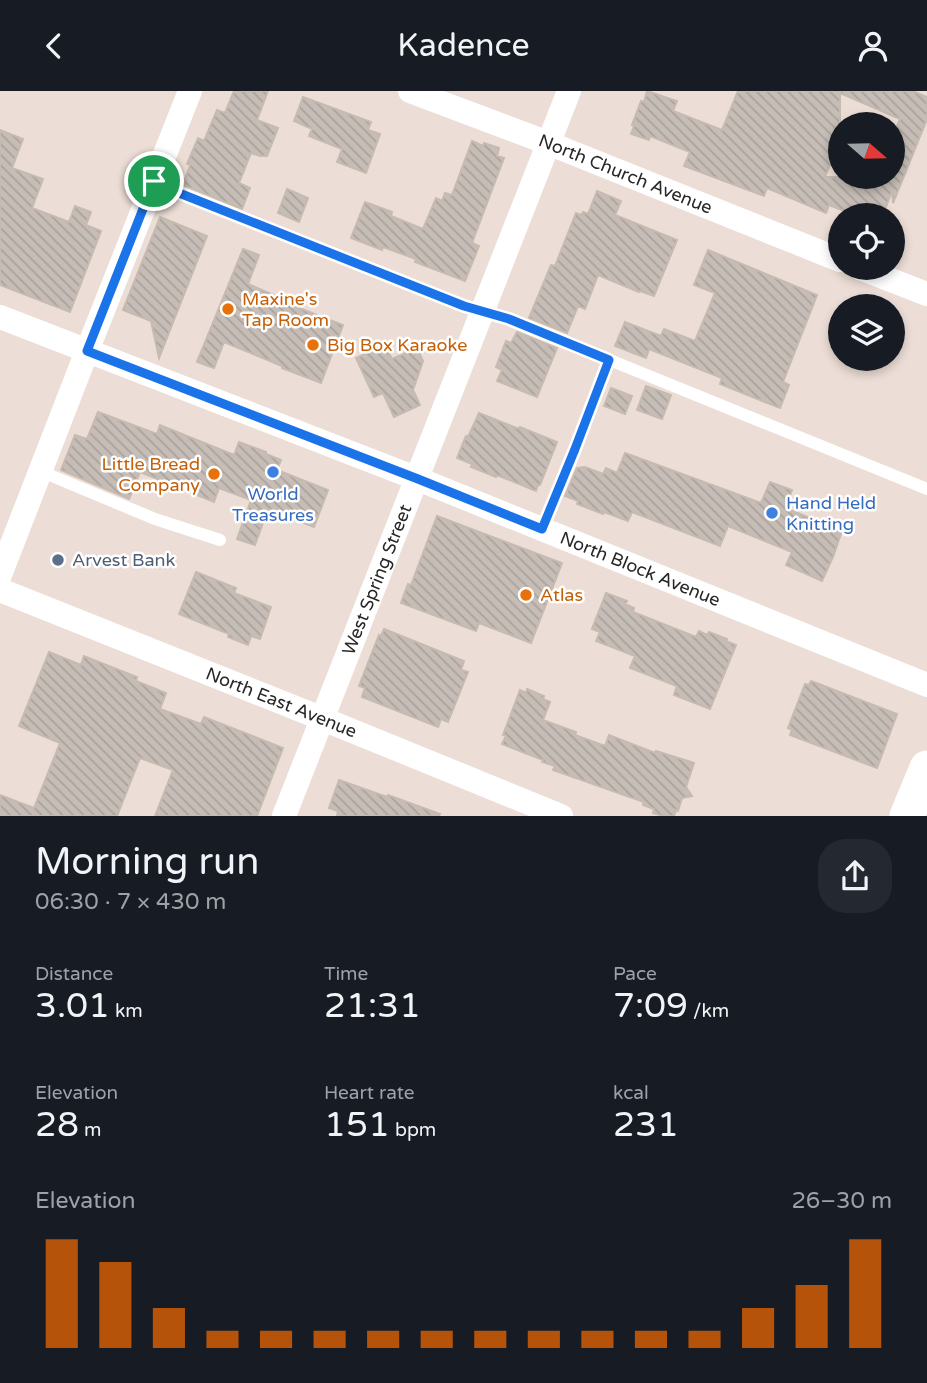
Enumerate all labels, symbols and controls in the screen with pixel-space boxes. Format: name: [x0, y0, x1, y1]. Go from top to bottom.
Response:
icon: back: [35, 27, 73, 65]
text: Kadence: [397, 27, 530, 65]
icon: person: [854, 27, 892, 65]
north arrow: [828, 112, 905, 189]
map controls: [828, 112, 905, 371]
street label: North Church Avenue: [536, 129, 716, 219]
pin: [124, 151, 184, 211]
icon: arrive: [135, 162, 173, 200]
button: locate: [828, 203, 905, 280]
place label: Maxine's Tap Room: [242, 288, 329, 331]
button: layers: [828, 294, 905, 371]
marker: Maxine's Tap Room: [220, 301, 236, 317]
place label: Big Box Karaoke: [327, 334, 467, 356]
marker: Big Box Karaoke: [305, 337, 321, 353]
place label: Little Bread Company: [101, 453, 200, 496]
marker: World Treasures: [265, 464, 281, 480]
marker: Little Bread Company: [206, 466, 222, 482]
place label: World Treasures: [232, 483, 314, 526]
place label: Hand Held Knitting: [786, 492, 876, 535]
street label: West Spring Street: [337, 501, 416, 658]
marker: Hand Held Knitting: [764, 505, 780, 521]
street label: North Block Avenue: [557, 527, 724, 611]
place label: Arvest Bank: [72, 549, 175, 571]
marker: Arvest Bank: [50, 552, 66, 568]
place label: Atlas: [540, 584, 583, 606]
marker: Atlas: [518, 587, 534, 603]
street label: North East Avenue: [203, 662, 360, 743]
text: Morning run: [35, 839, 259, 885]
button: share: [818, 839, 892, 913]
text: 06:30 · 7 × 430 m: [35, 888, 226, 916]
text: Distance: [35, 963, 113, 985]
text: Time: [324, 963, 368, 985]
text: Pace: [613, 963, 657, 985]
text: 3.01: [35, 985, 110, 1027]
text: 21:31: [324, 985, 421, 1027]
text: 7:09: [613, 985, 688, 1027]
text: km: [110, 1000, 143, 1022]
text: /km: [688, 1000, 729, 1022]
text: Elevation: [35, 1082, 118, 1104]
text: Heart rate: [324, 1082, 415, 1104]
text: kcal: [613, 1082, 649, 1104]
text: 28: [35, 1104, 79, 1146]
text: 151: [324, 1104, 390, 1146]
text: 231: [613, 1104, 679, 1146]
text: m: [79, 1119, 101, 1141]
text: bpm: [390, 1119, 436, 1141]
text: Elevation: [35, 1187, 136, 1215]
text: 26–30 m: [791, 1187, 892, 1215]

